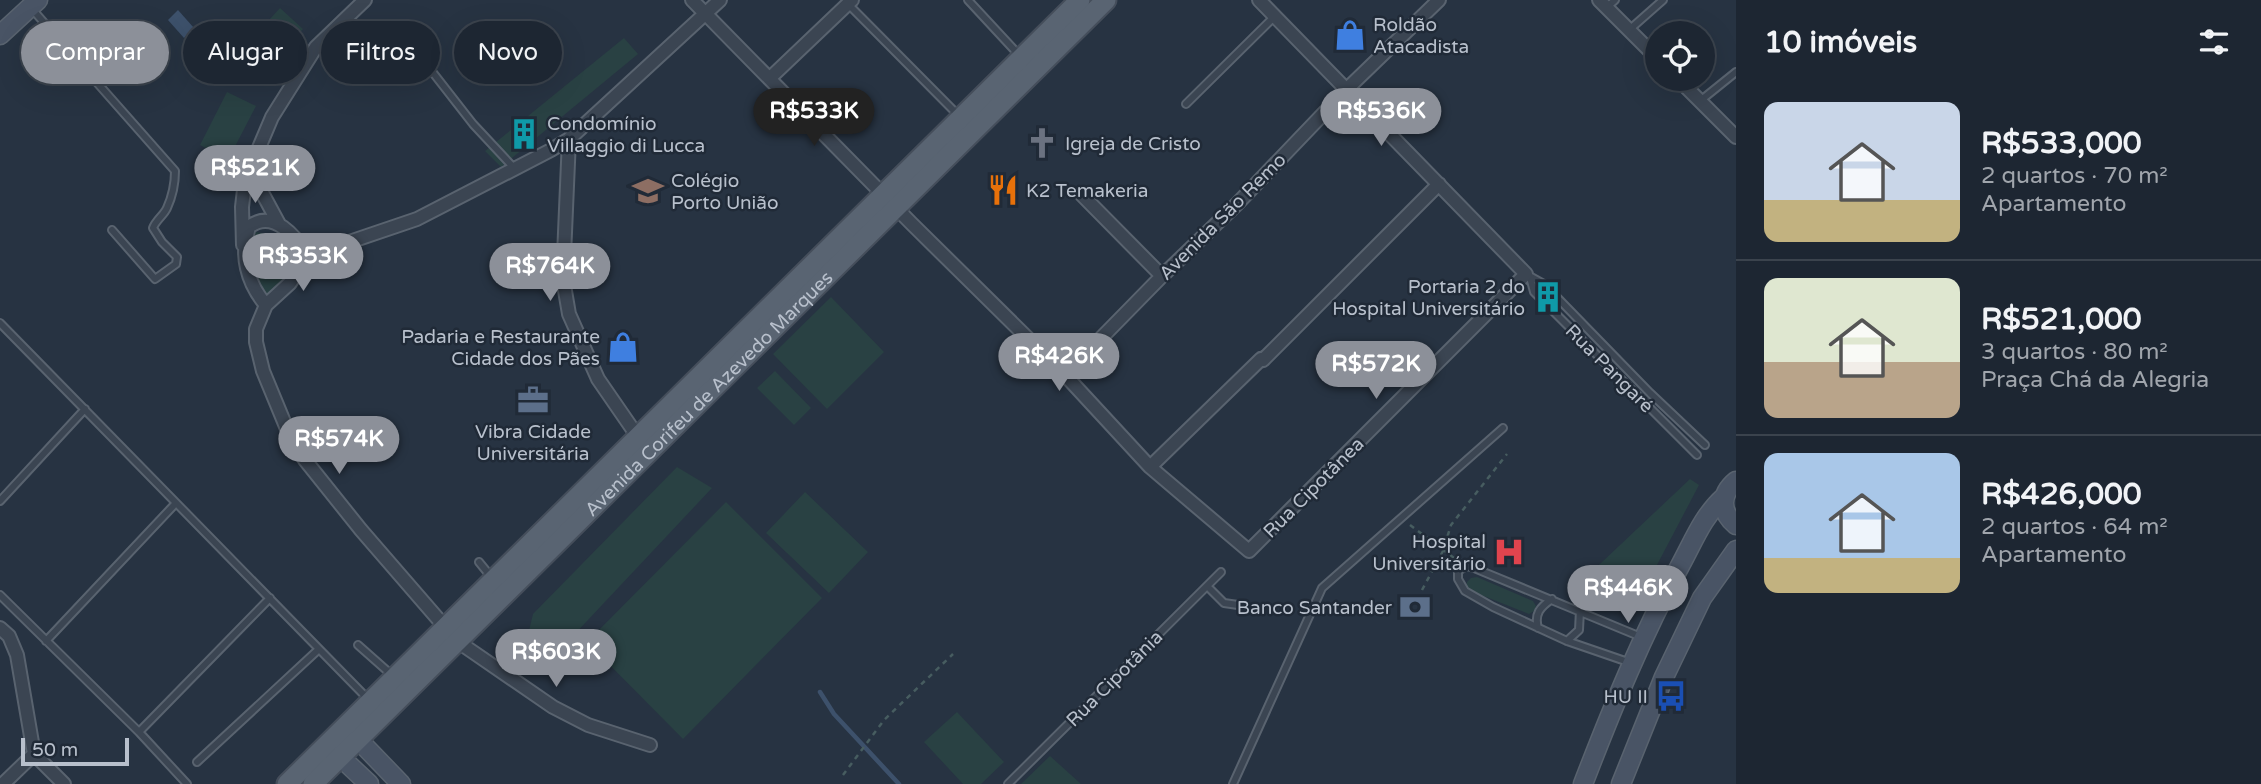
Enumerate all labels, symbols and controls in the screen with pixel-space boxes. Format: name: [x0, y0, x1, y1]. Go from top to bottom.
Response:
place label: Roldão Atacadista: [1373, 14, 1469, 58]
shop icon: Roldão Atacadista: [1333, 18, 1367, 52]
chip: Comprar: [21, 21, 169, 84]
chip: Alugar: [183, 21, 307, 84]
chip: Filtros: [321, 21, 440, 84]
chip: Novo: [454, 21, 562, 84]
map controls: [1645, 21, 1715, 91]
button: locate: [1645, 21, 1715, 91]
icon: filters: [2195, 23, 2233, 61]
text: 10 imóveis: [1764, 24, 1917, 61]
pin: R$533K: [757, 88, 871, 148]
pin: R$536K: [1324, 88, 1438, 148]
text: R$533K: [769, 97, 859, 125]
text: R$536K: [1336, 97, 1426, 125]
place label: Condomínio Villaggio di Lucca: [547, 113, 705, 157]
building icon: Condomínio Villaggio di Lucca: [507, 117, 541, 151]
text: R$533,000: [1981, 125, 2142, 162]
church icon: Igreja de Cristo: [1025, 126, 1059, 160]
icon: home: [1820, 130, 1904, 214]
place label: Igreja de Cristo: [1065, 133, 1201, 155]
pin: R$521K: [198, 146, 312, 205]
street label: Avenida São Remo: [1155, 149, 1291, 285]
text: R$521K: [210, 154, 300, 182]
text: 2 quartos · 70 m²: [1981, 162, 2168, 190]
place label: Colégio Porto União: [671, 170, 779, 214]
restaurant icon: K2 Temakeria: [986, 173, 1020, 207]
school or university icon: Colégio Porto União: [631, 174, 665, 208]
place label: K2 Temakeria: [1026, 180, 1148, 202]
text: Apartamento: [1981, 190, 2126, 218]
pin: R$353K: [246, 233, 360, 293]
text: R$353K: [258, 242, 348, 270]
pin: R$764K: [493, 244, 607, 303]
text: R$764K: [505, 252, 595, 280]
street label: Avenida Corifeu de Azevedo Marques: [581, 267, 838, 521]
place label: Portaria 2 do Hospital Universitário: [1332, 276, 1525, 320]
building icon: Portaria 2 do Hospital Universitário: [1531, 280, 1565, 314]
text: R$521,000: [1981, 301, 2142, 338]
icon: home: [1820, 306, 1904, 390]
street label: Rua Pangaré: [1561, 320, 1658, 417]
place label: Padaria e Restaurante Cidade dos Pães: [401, 326, 600, 370]
shop icon: Padaria e Restaurante Cidade dos Pães: [606, 330, 640, 364]
pin: R$426K: [1002, 334, 1116, 393]
text: 3 quartos · 80 m²: [1981, 338, 2168, 366]
text: R$426K: [1014, 342, 1104, 370]
pin: R$572K: [1319, 342, 1433, 401]
text: R$572K: [1331, 350, 1421, 378]
text: Praça Chá da Alegria: [1981, 366, 2209, 394]
office icon: Vibra Cidade Universitária: [516, 383, 550, 417]
pin: R$574K: [282, 416, 396, 476]
place label: Vibra Cidade Universitária: [475, 421, 591, 465]
text: R$574K: [294, 425, 384, 453]
street label: Rua Cipotânea: [1259, 433, 1369, 543]
text: R$426,000: [1981, 476, 2142, 513]
icon: home: [1820, 481, 1904, 565]
text: 2 quartos · 64 m²: [1981, 513, 2168, 541]
place label: Hospital Universitário: [1372, 531, 1486, 575]
hospital icon: Hospital Universitário: [1492, 535, 1526, 569]
text: Apartamento: [1981, 541, 2126, 569]
pin: R$446K: [1571, 566, 1685, 625]
text: R$446K: [1583, 574, 1673, 602]
bank icon: Banco Santander: [1398, 590, 1432, 624]
place label: Banco Santander: [1237, 597, 1393, 619]
street label: Rua Cipotânia: [1062, 626, 1167, 731]
pin: R$603K: [499, 630, 613, 689]
text: R$603K: [511, 638, 601, 666]
bus stop icon: HU II: [1654, 679, 1688, 713]
place label: HU II: [1603, 686, 1648, 708]
scale bar: [21, 735, 130, 767]
text: 50 m: [32, 739, 78, 761]

